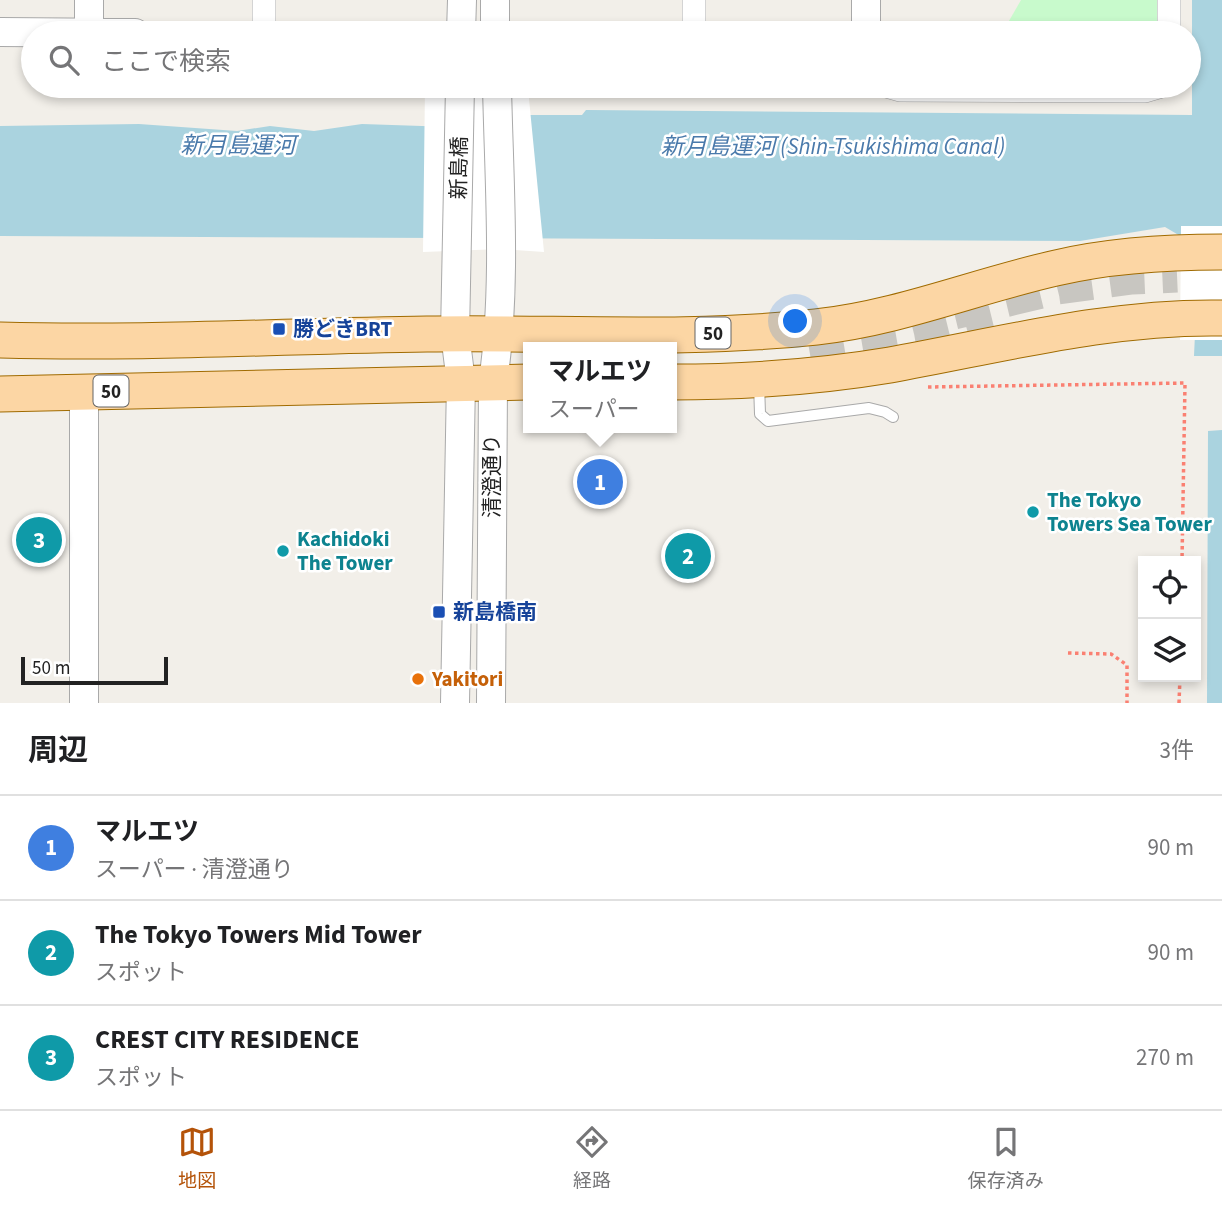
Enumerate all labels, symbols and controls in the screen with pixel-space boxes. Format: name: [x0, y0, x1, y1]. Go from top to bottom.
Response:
search box: [21, 21, 1201, 98]
icon: search: [45, 41, 83, 79]
text: ここで検索: [101, 43, 231, 80]
water label: 新月島運河: [181, 129, 300, 162]
water label: 新月島運河 (Shin-Tsukishima Canal): [661, 130, 1005, 163]
street label: 新島橋: [443, 136, 475, 200]
your location: [778, 304, 812, 338]
place label: 勝どきBRT: [293, 314, 393, 344]
road number: 50: [696, 318, 730, 348]
marker: 勝どきBRT: [271, 321, 287, 337]
popup: [523, 342, 677, 433]
text: マルエツ: [548, 353, 652, 390]
road number: 50: [94, 376, 128, 406]
text: スーパー: [548, 393, 640, 426]
street label: 清澄通り: [477, 434, 507, 518]
pin: 1: [577, 456, 623, 508]
place label: The Tokyo Towers Sea Tower: [1047, 485, 1212, 539]
marker: The Tokyo Towers Sea Tower: [1025, 504, 1041, 520]
pin: 3: [16, 514, 62, 566]
place label: Kachidoki The Tower: [297, 524, 393, 578]
pin: 2: [665, 530, 711, 582]
marker: Kachidoki The Tower: [275, 543, 291, 559]
map controls: [1138, 556, 1201, 682]
button: locate: [1138, 556, 1201, 619]
place label: 新島橋南: [453, 597, 537, 627]
marker: 新島橋南: [431, 604, 447, 620]
button: layers: [1138, 619, 1201, 682]
scale bar: [21, 654, 168, 686]
text: 50 m: [32, 655, 70, 682]
place label: Yakitori: [431, 664, 503, 694]
marker: Yakitori: [410, 671, 426, 687]
text: 周辺: [28, 729, 88, 772]
text: 3件: [1160, 734, 1194, 767]
text: マルエツ: [95, 813, 199, 850]
text: 1: [45, 831, 57, 864]
text: 90 m: [1147, 831, 1194, 864]
text: スーパー · 清澄通り: [95, 853, 294, 886]
text: The Tokyo Towers Mid Tower: [95, 916, 422, 953]
text: 2: [45, 936, 57, 969]
text: 90 m: [1147, 936, 1194, 969]
text: スポット: [95, 956, 187, 989]
text: CREST CITY RESIDENCE: [95, 1021, 360, 1058]
text: 3: [45, 1041, 57, 1074]
text: 270 m: [1136, 1041, 1194, 1074]
text: スポット: [95, 1061, 187, 1094]
tab: 地図: [178, 1123, 216, 1195]
tab: 経路: [573, 1123, 611, 1195]
tab: 保存済み: [968, 1123, 1044, 1195]

